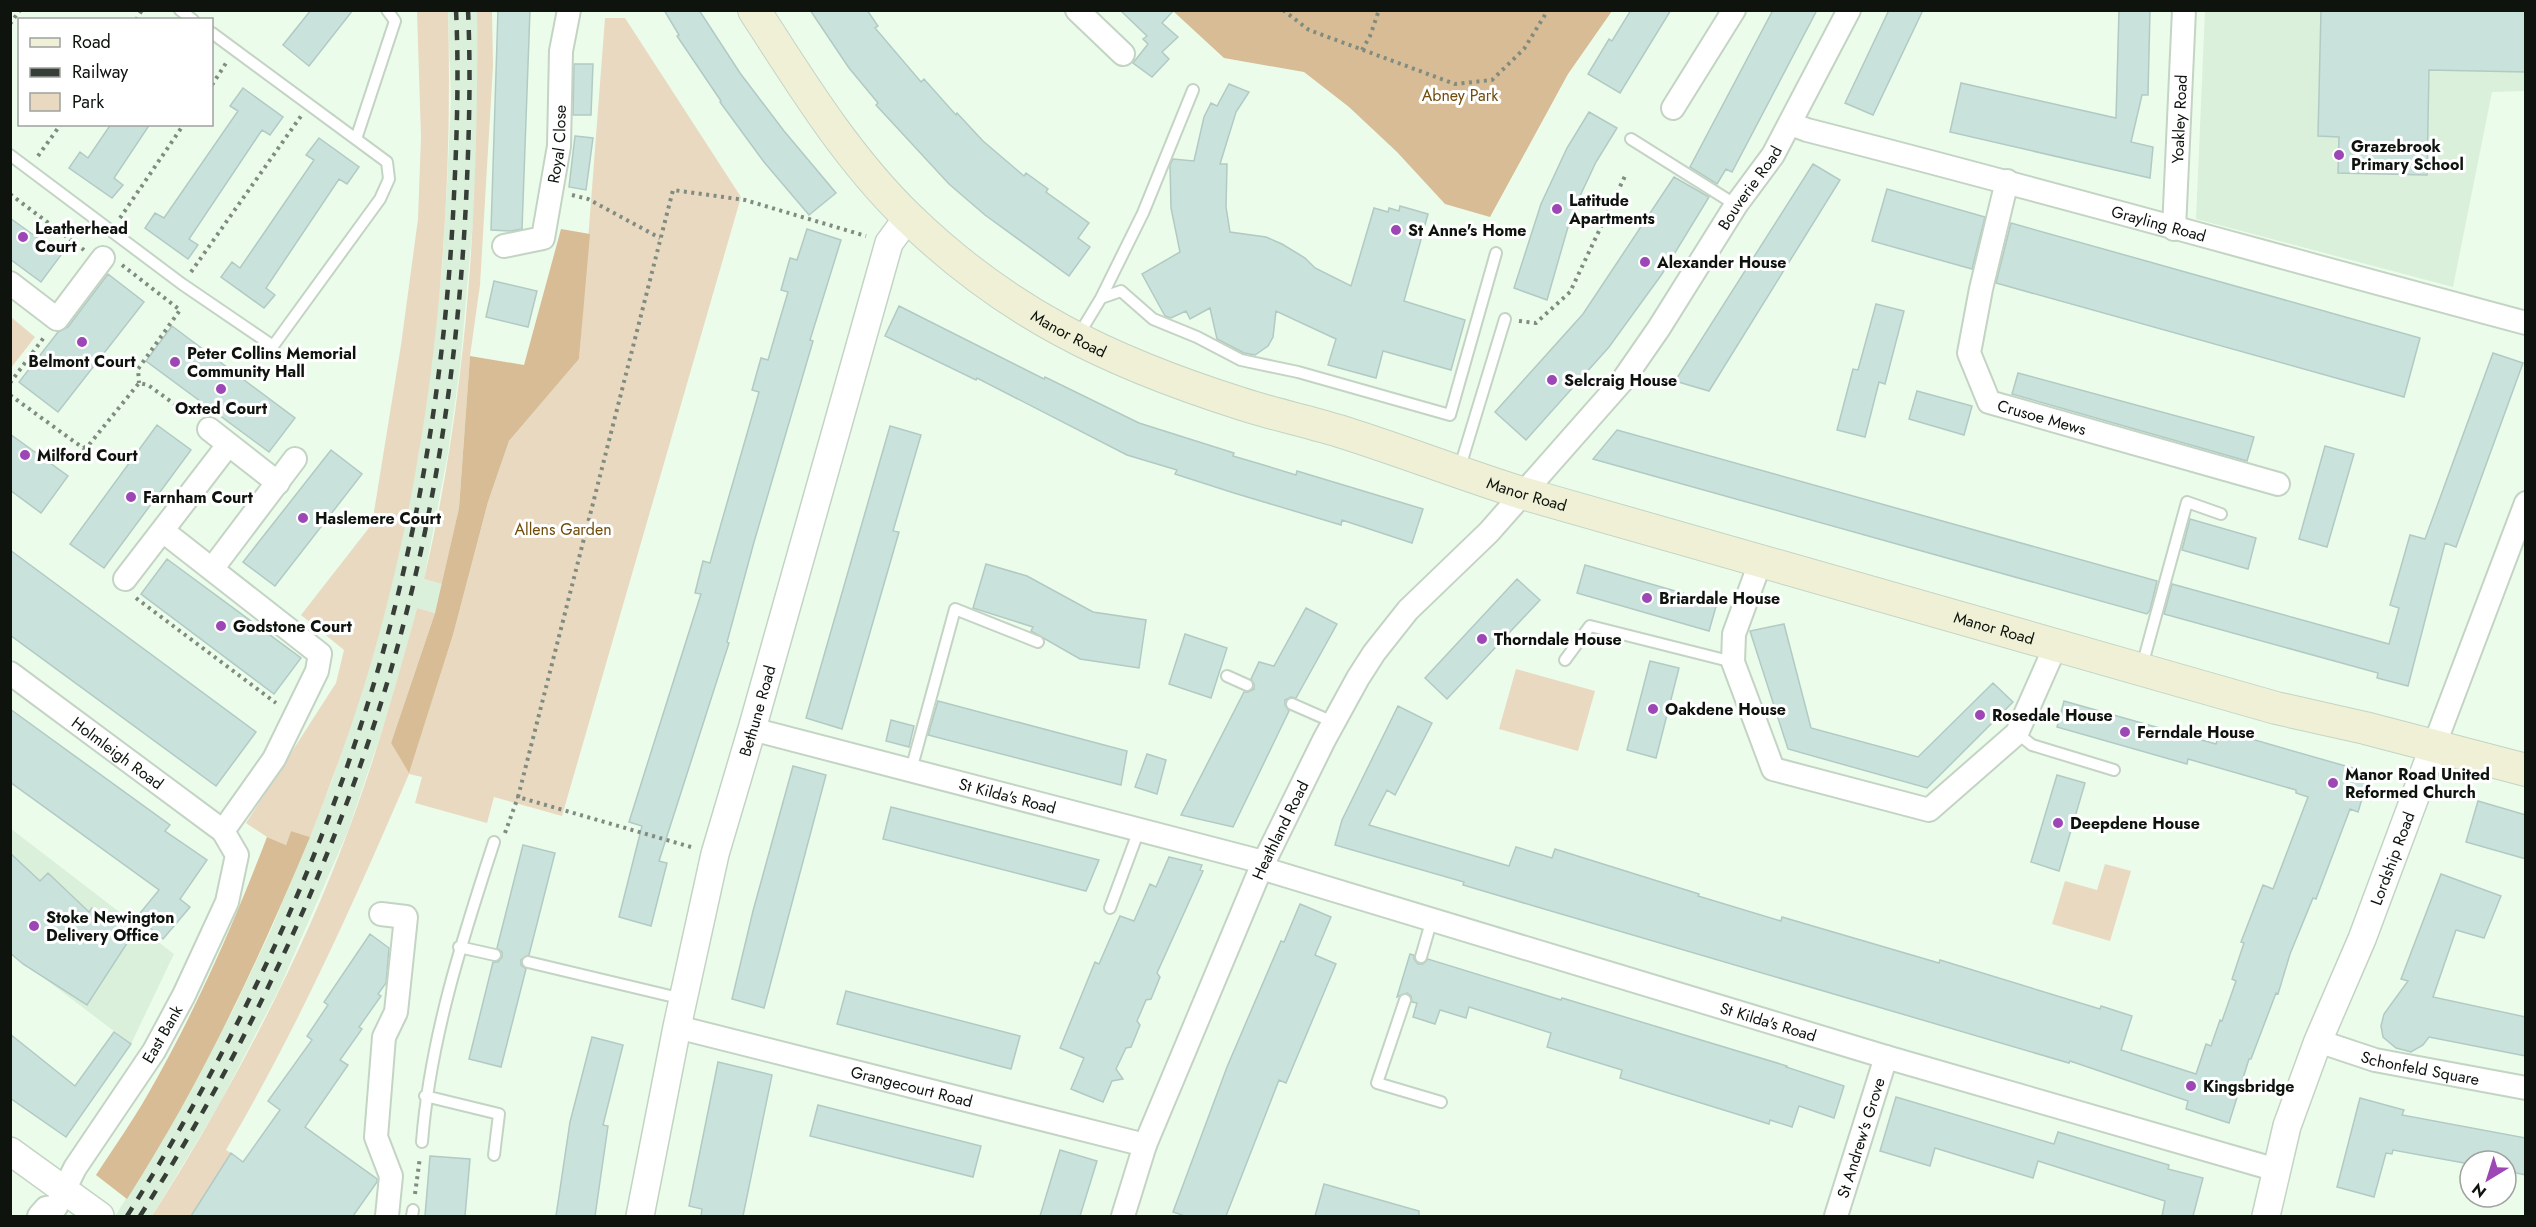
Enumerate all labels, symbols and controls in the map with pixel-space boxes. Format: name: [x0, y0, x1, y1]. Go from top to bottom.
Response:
legend: [18, 18, 213, 126]
text: Road: [72, 29, 111, 55]
text: Railway: [72, 59, 128, 85]
street label: Yoakley Road: [2166, 74, 2193, 164]
park label: Abney Park: [1422, 84, 1499, 107]
text: Park: [72, 89, 104, 115]
street label: Royal Close: [542, 105, 572, 185]
place label: Grazebrook Primary School: [2351, 135, 2464, 176]
street label: Bouverie Road: [1712, 142, 1788, 234]
marker: Grazebrook Primary School: [2332, 148, 2346, 162]
place label: Latitude Apartments: [1568, 189, 1655, 230]
street label: Grayling Road: [2109, 200, 2209, 248]
marker: Latitude Apartments: [1550, 202, 1564, 216]
place label: Leatherhead Court: [35, 217, 128, 258]
place label: St Anne's Home: [1408, 219, 1526, 242]
marker: St Anne's Home: [1389, 223, 1403, 237]
marker: Leatherhead Court: [16, 230, 30, 244]
place label: Alexander House: [1656, 251, 1786, 274]
marker: Alexander House: [1638, 255, 1652, 269]
street label: Manor Road: [1026, 304, 1110, 363]
marker: Belmont Court: [75, 335, 89, 349]
place label: Peter Collins Memorial Community Hall: [187, 342, 356, 383]
place label: Belmont Court: [28, 350, 137, 373]
marker: Peter Collins Memorial Community Hall: [168, 355, 182, 369]
place label: Selcraig House: [1564, 369, 1677, 392]
marker: Selcraig House: [1545, 373, 1559, 387]
marker: Oxted Court: [214, 382, 228, 396]
street label: Crusoe Mews: [1995, 394, 2089, 441]
place label: Oxted Court: [175, 397, 268, 420]
place label: Milford Court: [37, 444, 139, 467]
marker: Milford Court: [18, 448, 32, 462]
street label: Manor Road: [1484, 471, 1569, 517]
place label: Farnham Court: [143, 486, 254, 509]
marker: Farnham Court: [124, 490, 138, 504]
place label: Haslemere Court: [315, 507, 442, 530]
marker: Haslemere Court: [296, 511, 310, 525]
park label: Allens Garden: [514, 518, 612, 541]
place label: Briardale House: [1659, 587, 1780, 610]
marker: Briardale House: [1640, 591, 1654, 605]
street label: Manor Road: [1951, 606, 2037, 650]
place label: Godstone Court: [233, 615, 353, 638]
marker: Godstone Court: [214, 619, 228, 633]
place label: Thorndale House: [1494, 628, 1622, 651]
marker: Thorndale House: [1475, 632, 1489, 646]
street label: Bethune Road: [734, 663, 781, 759]
place label: Oakdene House: [1665, 698, 1786, 721]
marker: Oakdene House: [1646, 702, 1660, 716]
place label: Rosedale House: [1992, 704, 2113, 727]
marker: Rosedale House: [1973, 708, 1987, 722]
street label: Holmleigh Road: [67, 711, 168, 795]
place label: Ferndale House: [2137, 721, 2255, 744]
marker: Ferndale House: [2118, 725, 2132, 739]
place label: Manor Road United Reformed Church: [2345, 763, 2490, 804]
street label: St Kilda's Road: [956, 772, 1058, 820]
marker: Manor Road United Reformed Church: [2326, 776, 2340, 790]
street label: Heathland Road: [1246, 777, 1314, 883]
street label: Lordship Road: [2365, 809, 2420, 909]
place label: Deepdene House: [2070, 812, 2200, 835]
marker: Deepdene House: [2051, 816, 2065, 830]
place label: Stoke Newington Delivery Office: [46, 906, 174, 947]
marker: Stoke Newington Delivery Office: [27, 919, 41, 933]
street label: St Kilda's Road: [1717, 996, 1819, 1047]
street label: East Bank: [137, 1000, 189, 1068]
street label: Schonfeld Square: [2358, 1045, 2481, 1091]
street label: Grangecourt Road: [848, 1060, 975, 1113]
street label: St Andrew's Grove: [1831, 1075, 1891, 1201]
place label: Kingsbridge: [2203, 1075, 2295, 1098]
marker: Kingsbridge: [2184, 1079, 2198, 1093]
north arrow: [2458, 1149, 2518, 1209]
text: N: [2467, 1177, 2491, 1203]

